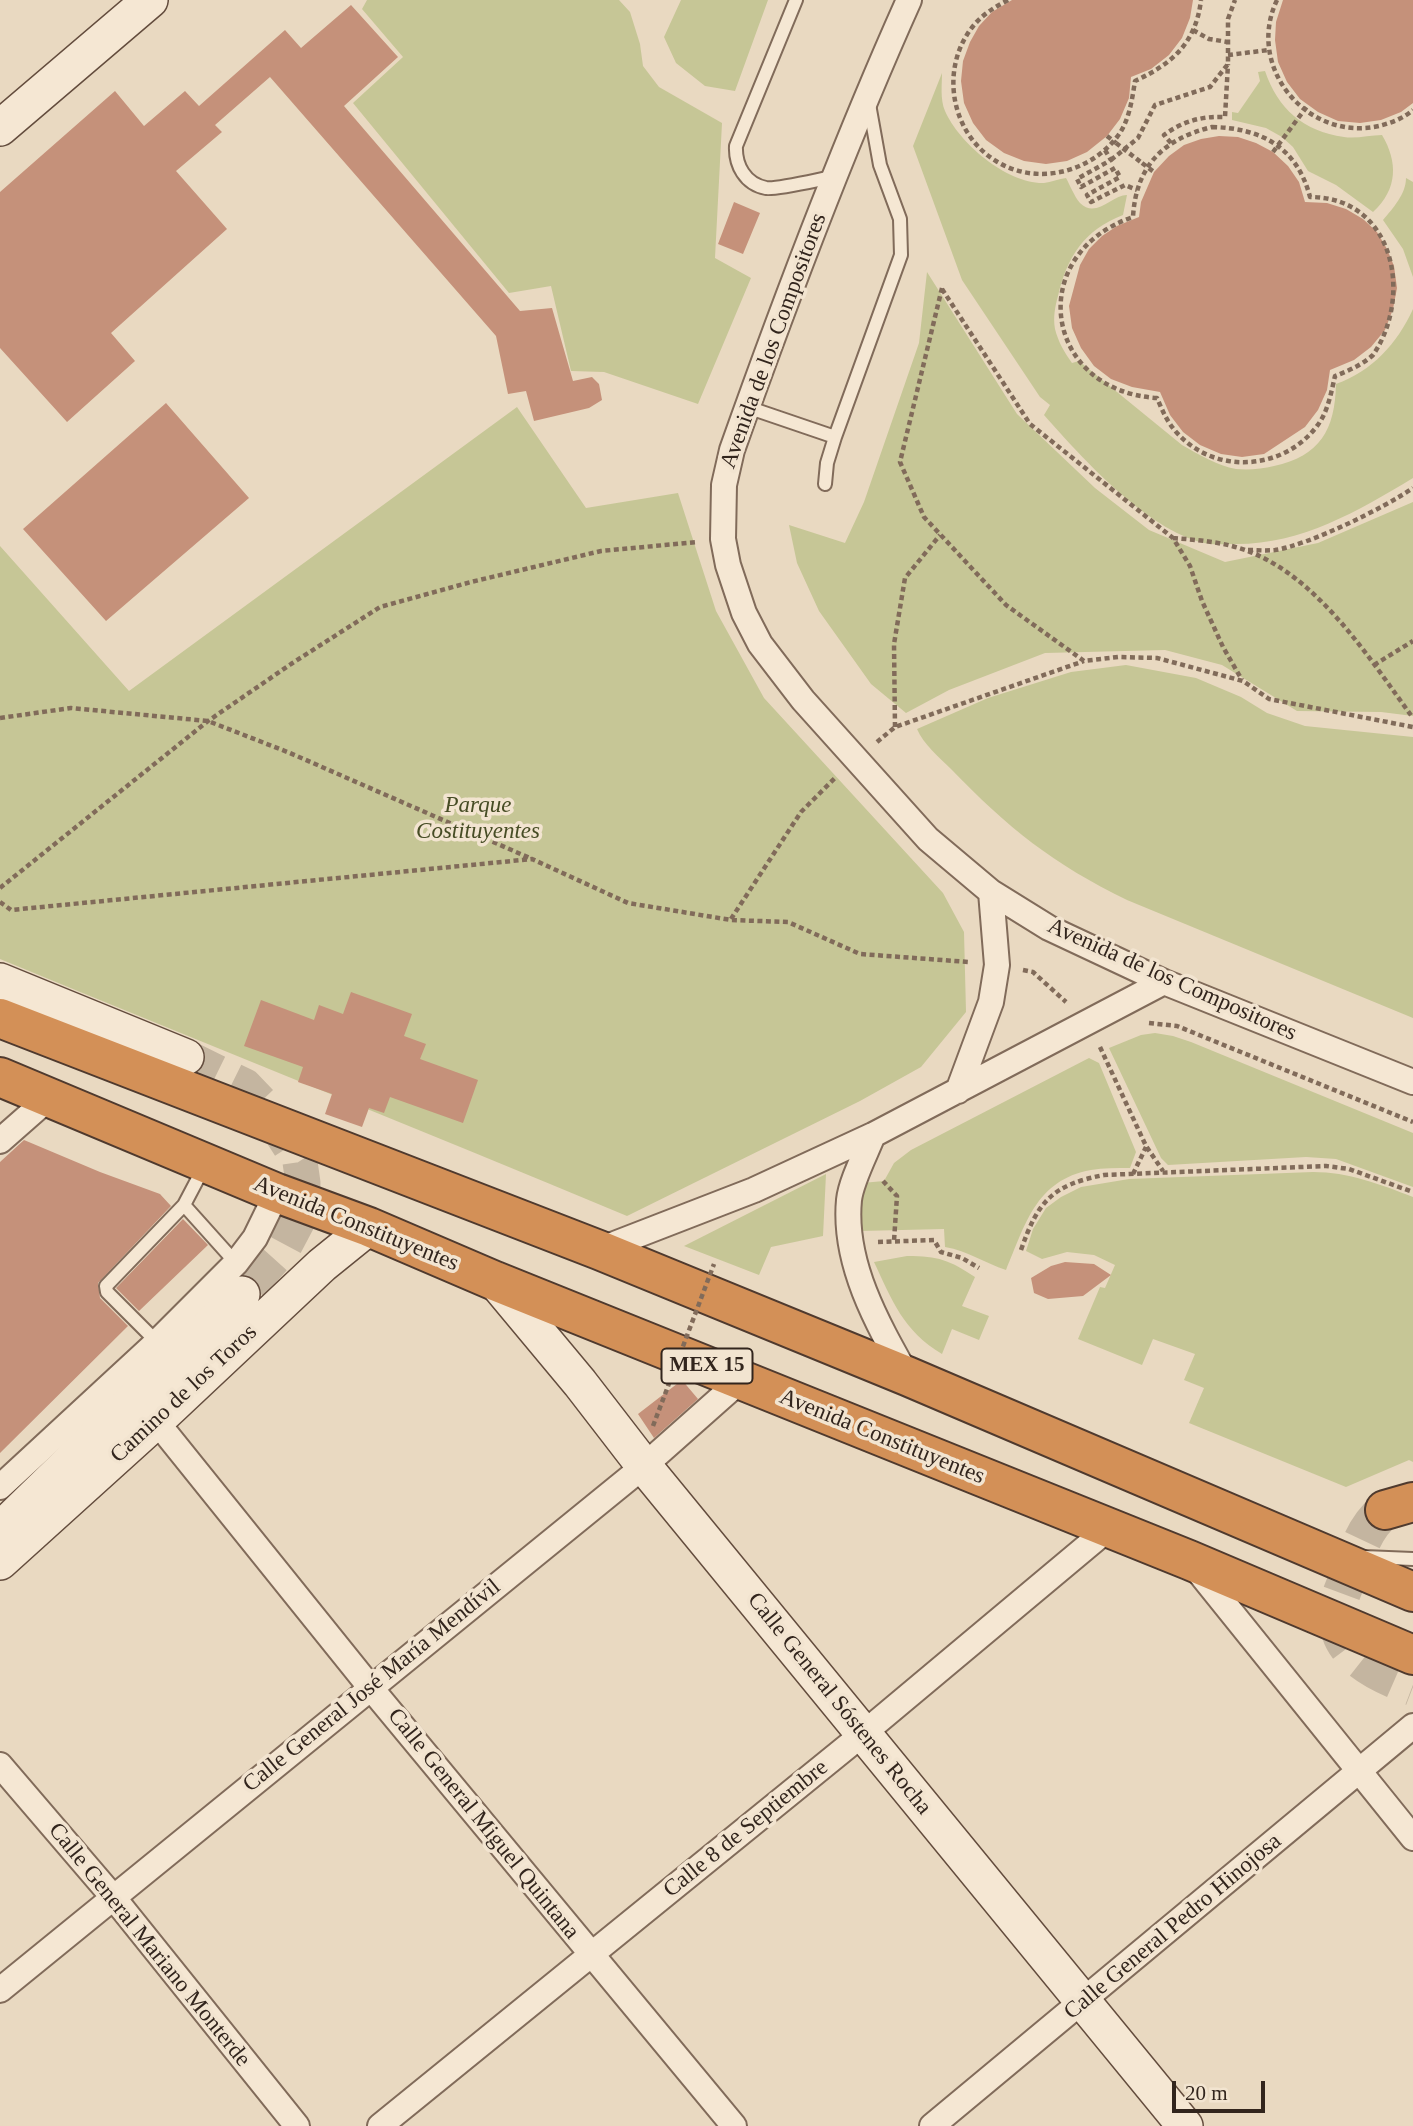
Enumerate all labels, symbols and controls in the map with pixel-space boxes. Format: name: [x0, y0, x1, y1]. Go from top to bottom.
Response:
street label: Avenida de los Compositores: [715, 210, 833, 472]
park label: Parque Costituyentes: [416, 792, 540, 846]
street label: Avenida de los Compositores: [1043, 913, 1301, 1047]
street label: Avenida Constituyentes: [249, 1170, 463, 1278]
street label: Camino de los Toros: [105, 1319, 263, 1469]
road number: MEX 15: [662, 1348, 752, 1384]
street label: Avenida Constituyentes: [775, 1383, 989, 1491]
street label: Calle General José María Mendívil: [238, 1574, 506, 1798]
street label: Calle General Sóstenes Rocha: [741, 1587, 937, 1821]
street label: Calle General Miguel Quintana: [381, 1703, 585, 1945]
street label: Calle 8 de Septiembre: [658, 1754, 834, 1904]
street label: Calle General Mariano Monterde: [42, 1817, 256, 2073]
street label: Calle General Pedro Hinojosa: [1059, 1828, 1287, 2026]
scale bar: [1175, 2066, 1268, 2110]
text: 20 m: [1185, 2081, 1228, 2105]

